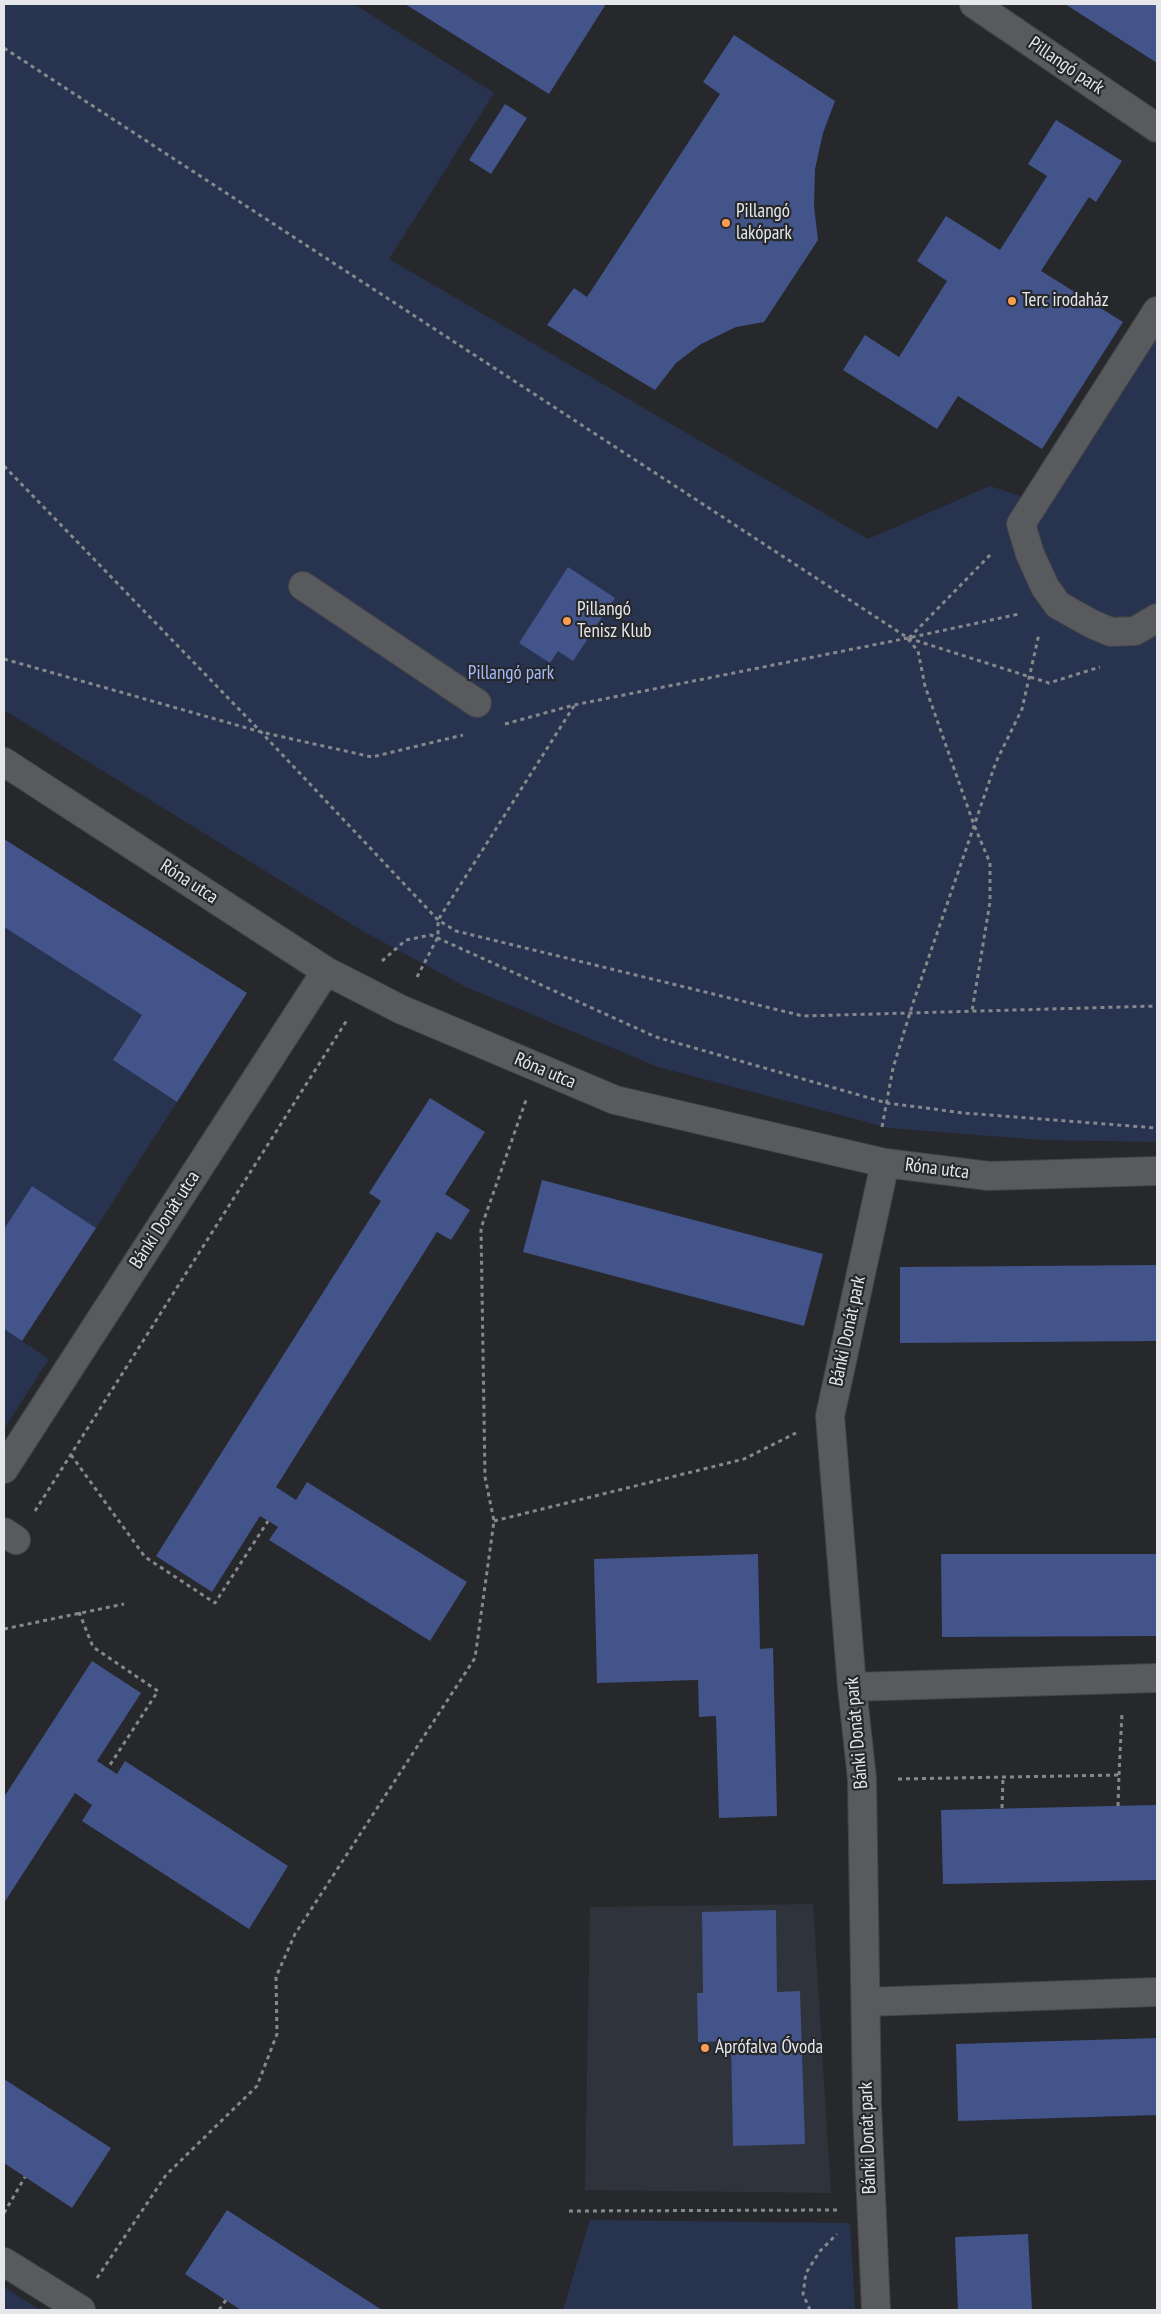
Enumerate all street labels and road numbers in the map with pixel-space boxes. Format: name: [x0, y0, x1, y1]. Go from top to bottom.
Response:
street label: Pillangó park: [1024, 32, 1108, 100]
street label: Róna utca: [156, 855, 222, 909]
street label: Róna utca: [511, 1048, 579, 1094]
street label: Róna utca: [904, 1154, 970, 1184]
street label: Bánki Donát utca: [125, 1167, 205, 1273]
street label: Bánki Donát park: [825, 1274, 871, 1388]
street label: Bánki Donát park: [841, 1676, 873, 1790]
street label: Bánki Donát park: [855, 2082, 881, 2194]

